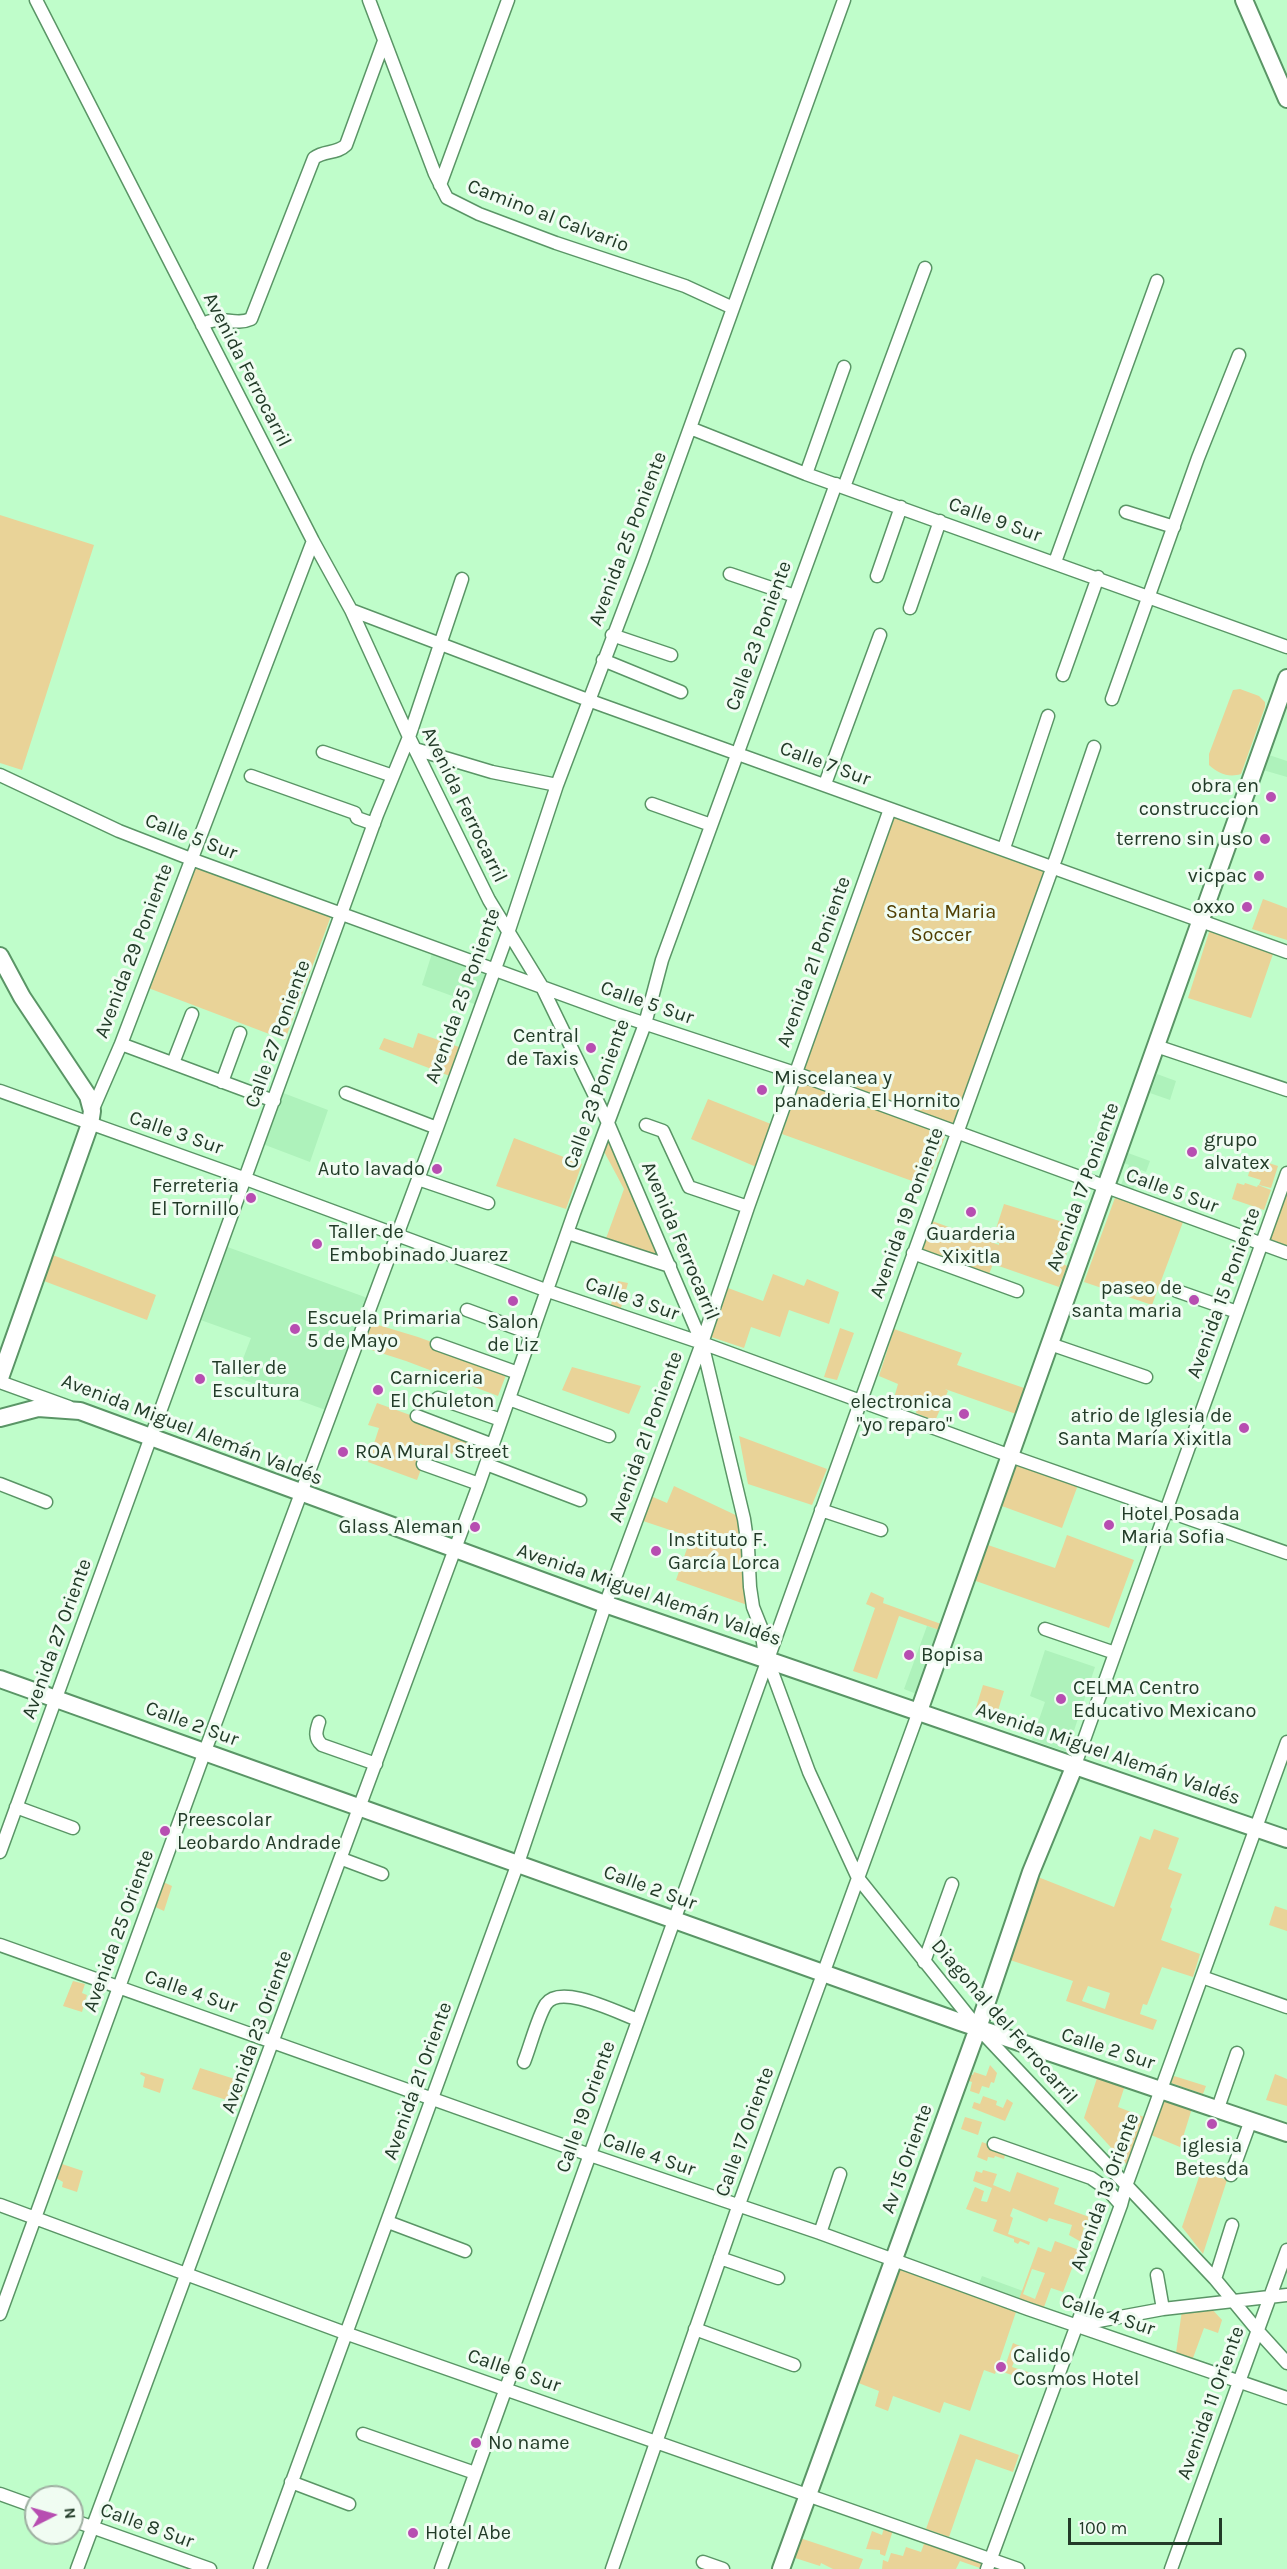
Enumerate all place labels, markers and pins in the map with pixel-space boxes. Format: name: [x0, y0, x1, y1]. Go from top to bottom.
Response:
place label: obra en construccion: [1139, 774, 1259, 821]
marker: obra en construccion: [1264, 790, 1278, 804]
place label: terreno sin uso: [1116, 827, 1253, 851]
marker: terreno sin uso: [1258, 832, 1272, 846]
place label: vicpac: [1188, 864, 1247, 888]
marker: vicpac: [1252, 869, 1266, 883]
place label: oxxo: [1193, 895, 1235, 919]
marker: oxxo: [1240, 900, 1254, 914]
place label: Central de Taxis: [506, 1024, 579, 1071]
marker: Central de Taxis: [584, 1041, 598, 1055]
place label: Miscelanea y panaderia El Hornito: [774, 1066, 960, 1113]
marker: Miscelanea y panaderia El Hornito: [755, 1083, 769, 1097]
place label: grupo alvatex: [1204, 1128, 1270, 1175]
marker: grupo alvatex: [1185, 1145, 1199, 1159]
place label: Auto lavado: [318, 1157, 425, 1181]
marker: Auto lavado: [430, 1162, 444, 1176]
place label: Ferreteria El Tornillo: [151, 1174, 239, 1221]
marker: Ferreteria El Tornillo: [244, 1191, 258, 1205]
marker: Guarderia Xixitla: [964, 1205, 978, 1219]
place label: Taller de Embobinado Juarez: [329, 1220, 508, 1267]
place label: Guarderia Xixitla: [926, 1222, 1016, 1269]
marker: Taller de Embobinado Juarez: [310, 1237, 324, 1251]
place label: paseo de santa maria: [1071, 1276, 1182, 1323]
marker: paseo de santa maria: [1187, 1293, 1201, 1307]
marker: Salon de Liz: [506, 1294, 520, 1308]
place label: Escuela Primaria 5 de Mayo: [307, 1306, 461, 1353]
place label: Salon de Liz: [487, 1310, 539, 1357]
marker: Escuela Primaria 5 de Mayo: [288, 1322, 302, 1336]
place label: Taller de Escultura: [212, 1356, 300, 1403]
place label: Carniceria El Chuleton: [390, 1366, 494, 1413]
marker: Taller de Escultura: [193, 1372, 207, 1386]
marker: Carniceria El Chuleton: [371, 1383, 385, 1397]
place label: electronica "yo reparo": [851, 1390, 952, 1437]
place label: atrio de Iglesia de Santa María Xixitla: [1058, 1404, 1232, 1451]
marker: electronica "yo reparo": [957, 1407, 971, 1421]
marker: atrio de Iglesia de Santa María Xixitla: [1237, 1421, 1251, 1435]
place label: ROA Mural Street: [355, 1440, 509, 1464]
marker: ROA Mural Street: [336, 1445, 350, 1459]
place label: Hotel Posada Maria Sofia: [1121, 1502, 1240, 1549]
place label: Glass Aleman: [339, 1515, 463, 1539]
marker: Hotel Posada Maria Sofia: [1102, 1518, 1116, 1532]
marker: Glass Aleman: [468, 1520, 482, 1534]
place label: Instituto F. García Lorca: [668, 1528, 780, 1575]
marker: Instituto F. García Lorca: [649, 1544, 663, 1558]
place label: Bopisa: [921, 1643, 984, 1667]
marker: Bopisa: [902, 1648, 916, 1662]
place label: CELMA Centro Educativo Mexicano: [1073, 1676, 1256, 1723]
marker: CELMA Centro Educativo Mexicano: [1054, 1692, 1068, 1706]
place label: Preescolar Leobardo Andrade: [177, 1808, 341, 1855]
marker: Preescolar Leobardo Andrade: [158, 1824, 172, 1838]
marker: iglesia Betesda: [1205, 2117, 1219, 2131]
place label: iglesia Betesda: [1175, 2134, 1249, 2181]
place label: Calido Cosmos Hotel: [1013, 2344, 1139, 2391]
marker: Calido Cosmos Hotel: [994, 2360, 1008, 2374]
place label: No name: [488, 2431, 569, 2455]
marker: No name: [469, 2436, 483, 2450]
place label: Hotel Abe: [425, 2521, 511, 2545]
marker: Hotel Abe: [406, 2526, 420, 2540]

